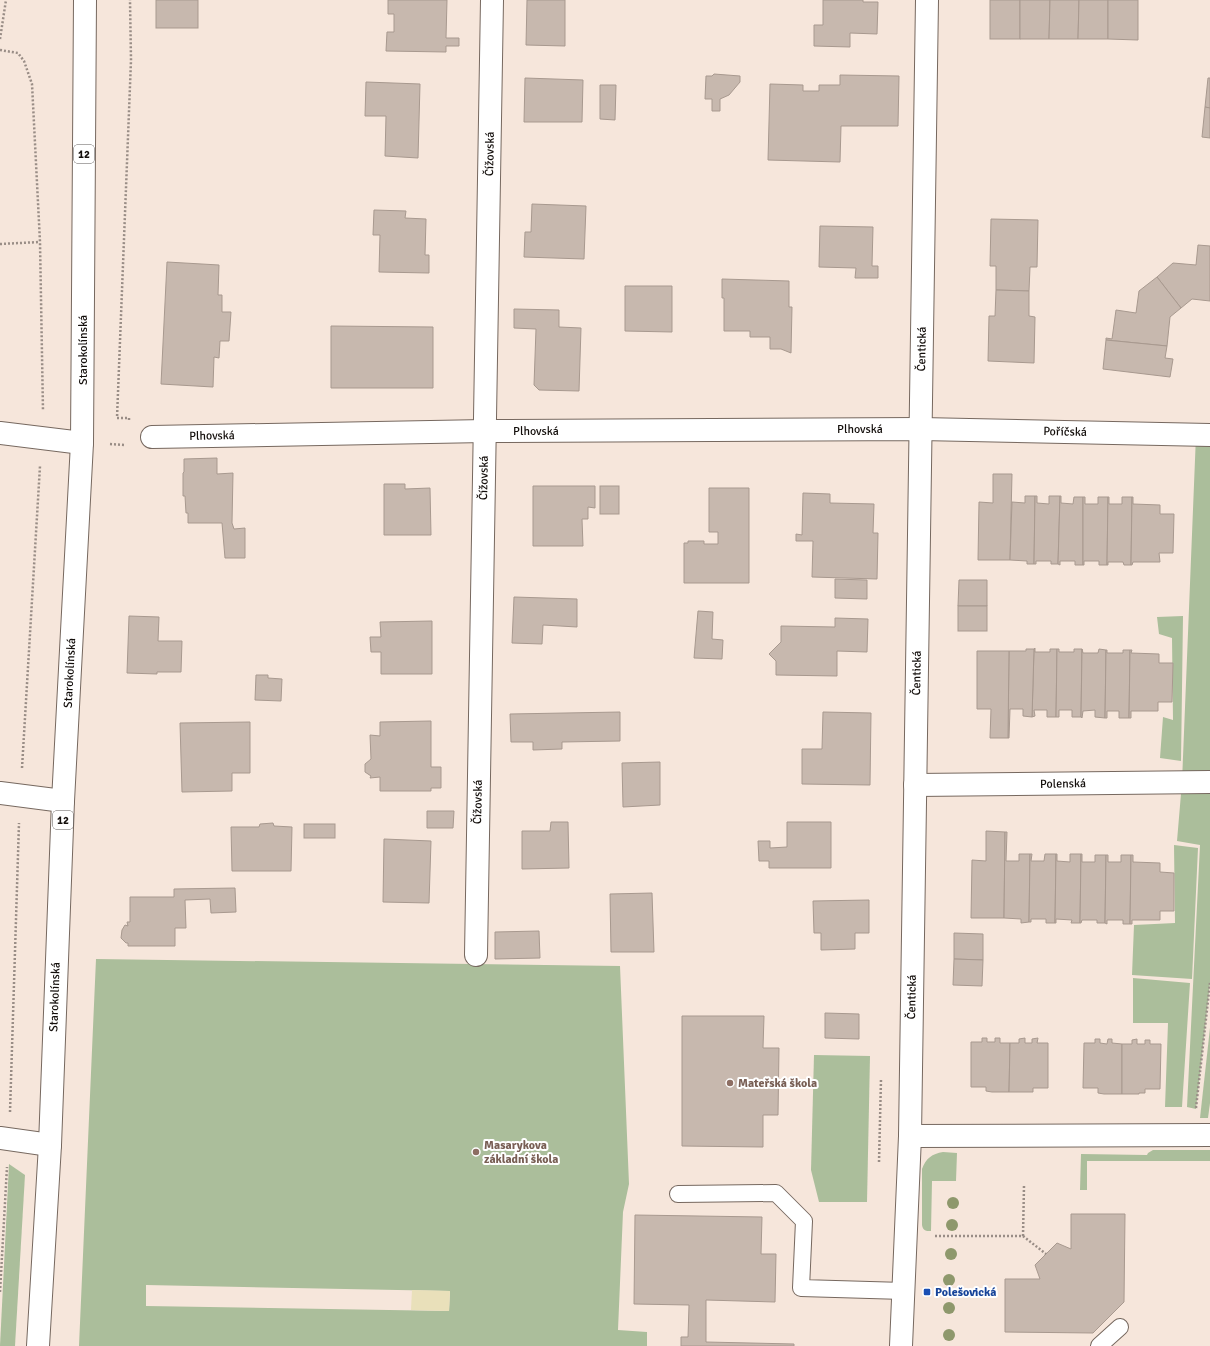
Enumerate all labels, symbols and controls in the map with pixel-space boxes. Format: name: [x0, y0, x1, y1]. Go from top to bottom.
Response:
street label: Čížovská: [482, 132, 498, 176]
road number: 12: [74, 145, 94, 163]
street label: Starokolínská: [76, 315, 91, 385]
street label: Čentická: [914, 326, 930, 372]
street label: Plhovská: [837, 422, 883, 437]
street label: Plhovská: [513, 424, 559, 439]
street label: Poříčská: [1043, 424, 1087, 440]
street label: Plhovská: [189, 428, 235, 444]
street label: Čížovská: [476, 456, 492, 500]
street label: Starokolínská: [61, 638, 79, 708]
street label: Čentická: [909, 650, 925, 696]
street label: Polenská: [1040, 776, 1086, 792]
street label: Čížovská: [470, 780, 486, 824]
road number: 12: [53, 811, 73, 829]
street label: Starokolínská: [46, 962, 64, 1032]
street label: Čentická: [904, 974, 920, 1020]
place label: Mateřská škola: [738, 1076, 817, 1091]
marker: Mateřská škola: [725, 1078, 735, 1088]
place label: Masarykova základní škola: [484, 1138, 558, 1167]
marker: Masarykova základní škola: [471, 1147, 481, 1157]
place label: Polešovická: [935, 1285, 996, 1300]
marker: Polešovická: [922, 1287, 932, 1297]

